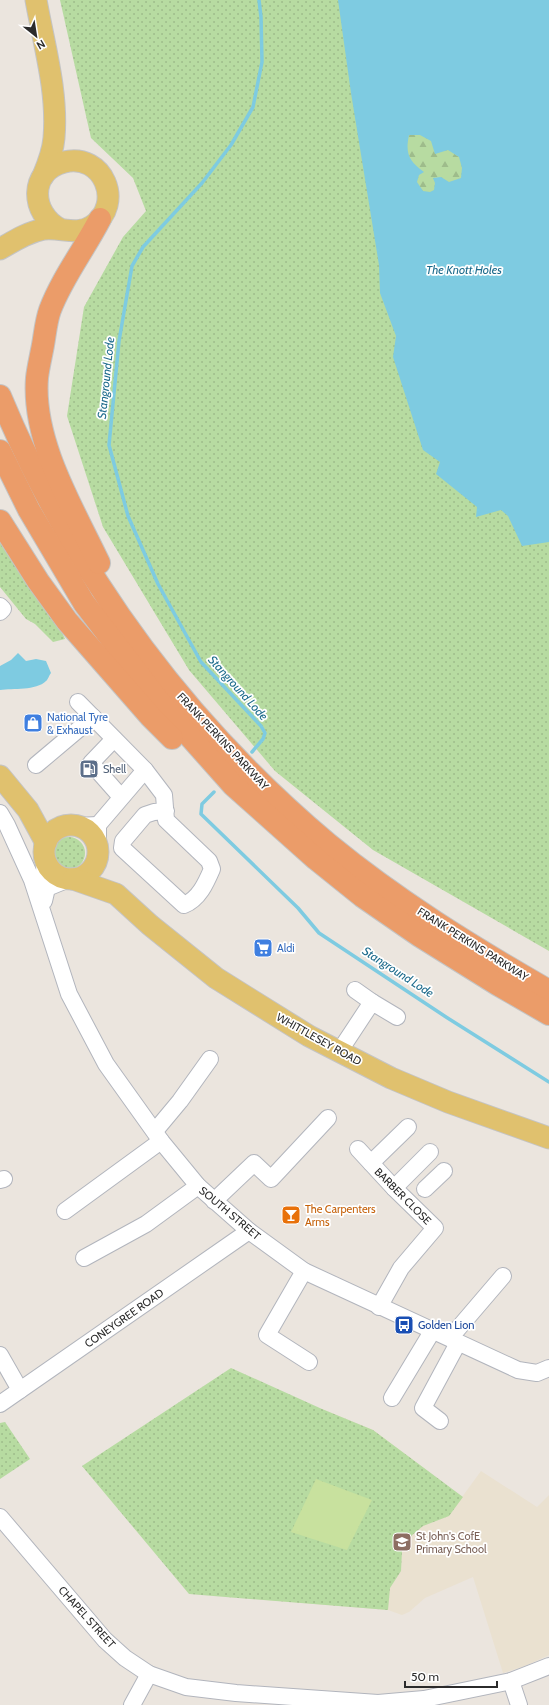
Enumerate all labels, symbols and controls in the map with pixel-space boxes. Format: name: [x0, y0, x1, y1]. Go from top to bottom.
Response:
north arrow: [16, 16, 56, 56]
text: N: [34, 37, 48, 53]
water label: The Knott Holes: [426, 262, 502, 277]
water label: Stanground Lode: [94, 336, 117, 420]
water label: Stanground Lode: [205, 652, 272, 724]
street label: FRANK PERKINS PARKWAY: [174, 689, 272, 793]
place label: National Tyre & Exhaust: [47, 710, 108, 737]
shop icon: National Tyre & Exhaust: [22, 712, 44, 734]
fuel station icon: Shell: [78, 758, 100, 780]
place label: Shell: [103, 762, 127, 776]
street label: FRANK PERKINS PARKWAY: [415, 904, 532, 984]
supermarket icon: Aldi: [252, 937, 274, 959]
place label: Aldi: [277, 941, 295, 955]
water label: Stanground Lode: [360, 943, 437, 1000]
street label: WHITTLESEY ROAD: [274, 1010, 364, 1068]
street label: BARBER CLOSE: [372, 1165, 434, 1227]
street label: SOUTH STREET: [196, 1183, 264, 1243]
place label: The Carpenters Arms: [305, 1202, 376, 1229]
bar icon: The Carpenters Arms: [280, 1204, 302, 1226]
street label: CONEYGREE ROAD: [82, 1286, 166, 1350]
bus stop icon: Golden Lion: [393, 1314, 415, 1336]
place label: Golden Lion: [418, 1318, 474, 1332]
place label: St John's CofE Primary School: [416, 1529, 487, 1556]
school or university icon: St John's CofE Primary School: [391, 1531, 413, 1553]
street label: CHAPEL STREET: [55, 1583, 119, 1651]
scale bar: [405, 1663, 497, 1689]
text: 50 m: [411, 1669, 439, 1684]

